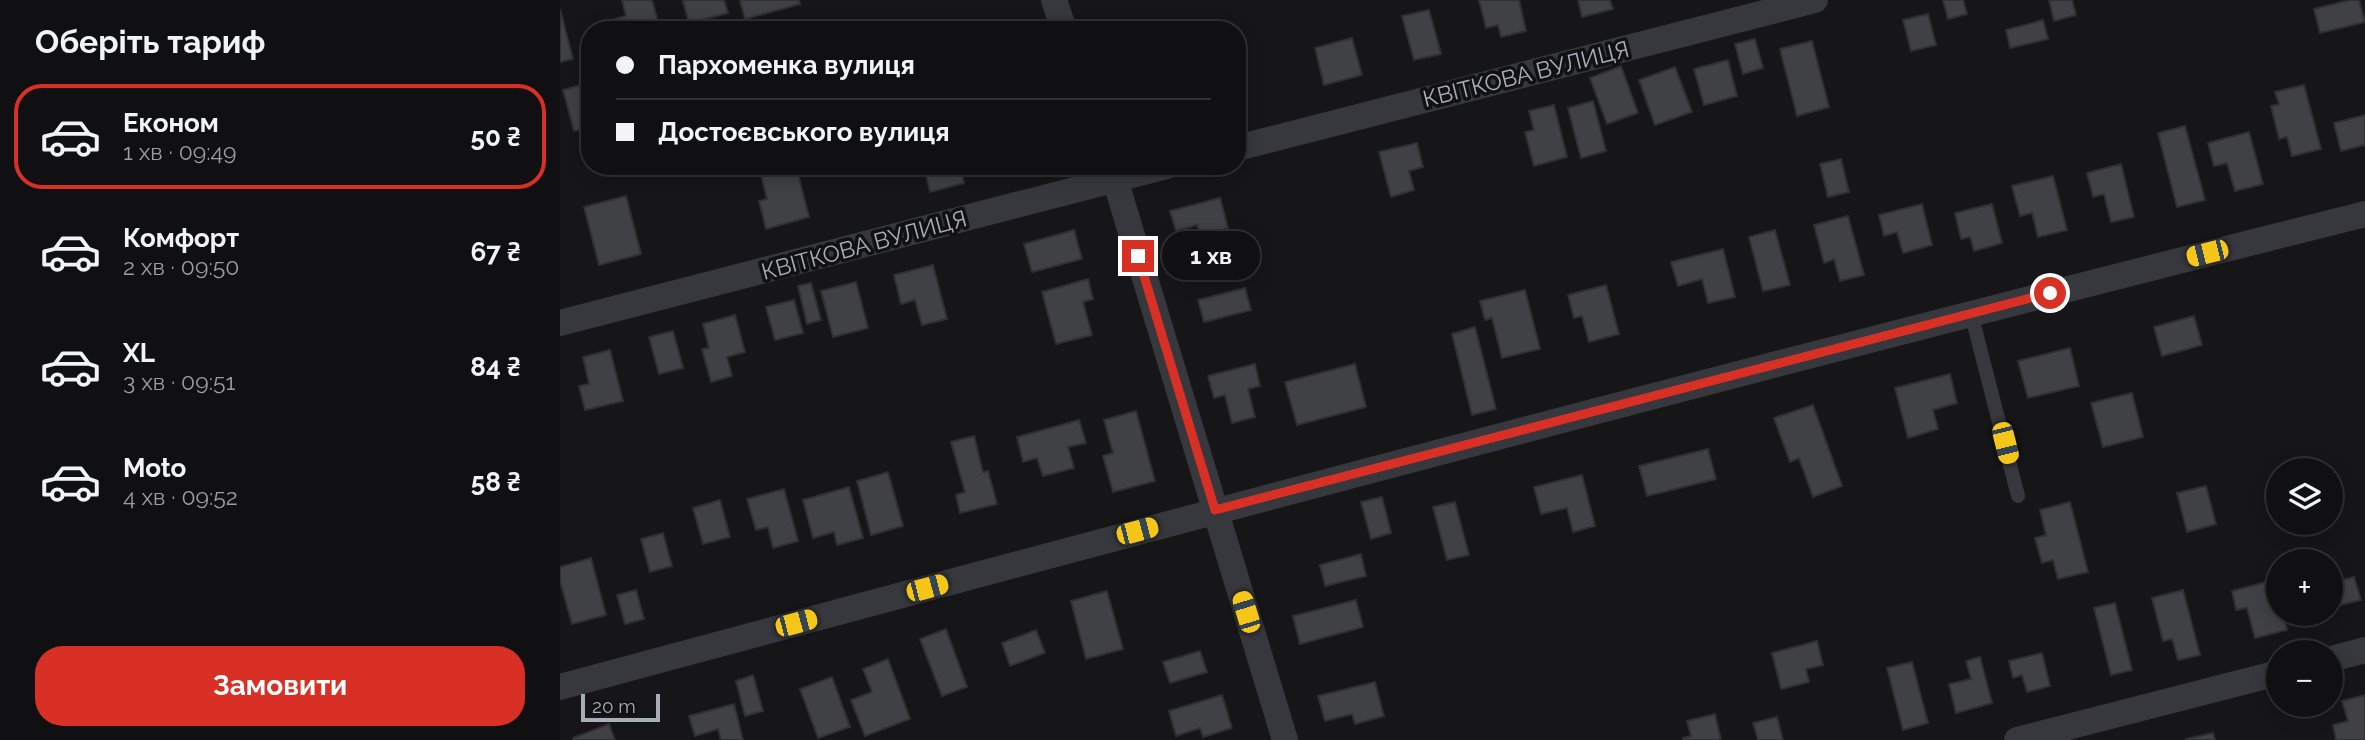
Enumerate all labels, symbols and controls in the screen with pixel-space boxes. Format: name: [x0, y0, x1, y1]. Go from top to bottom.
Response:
text: Оберіть тариф: [35, 23, 265, 60]
street label: КВІТКОВА ВУЛИЦЯ: [1420, 35, 1632, 112]
text: Пархоменка вулиця: [658, 50, 915, 80]
icon: car: [39, 105, 102, 168]
text: Економ: [123, 108, 219, 138]
text: Достоєвського вулиця: [658, 117, 950, 147]
text: 50 ₴: [471, 122, 521, 152]
text: 1 хв · 09:49: [123, 138, 237, 165]
street label: КВІТКОВА ВУЛИЦЯ: [758, 204, 969, 285]
icon: car: [39, 220, 102, 283]
text: Комфорт: [123, 223, 239, 253]
callout: 1 хв: [1162, 232, 1260, 280]
text: 67 ₴: [471, 237, 521, 267]
car: [2185, 238, 2230, 268]
route end: [1122, 240, 1154, 272]
text: 1 хв: [1190, 242, 1232, 269]
text: 2 хв · 09:50: [123, 253, 239, 280]
route start: [2034, 277, 2066, 309]
icon: car: [39, 335, 102, 398]
text: XL: [123, 338, 155, 368]
text: 84 ₴: [470, 352, 521, 382]
text: 3 хв · 09:51: [123, 368, 235, 395]
car: [1990, 420, 2021, 466]
icon: car: [39, 450, 102, 513]
text: Moto: [123, 453, 186, 483]
map controls: [2266, 458, 2343, 717]
button: layers: [2266, 458, 2343, 535]
text: 58 ₴: [471, 467, 521, 497]
text: 4 хв · 09:52: [123, 483, 238, 510]
car: [1114, 515, 1161, 547]
button: +: [2266, 549, 2343, 626]
car: [904, 572, 951, 604]
car: [1230, 589, 1263, 635]
car: [773, 607, 820, 639]
button: −: [2266, 640, 2343, 717]
button: Замовити: [35, 646, 525, 726]
scale bar: [581, 691, 660, 723]
text: 20 m: [592, 695, 636, 717]

